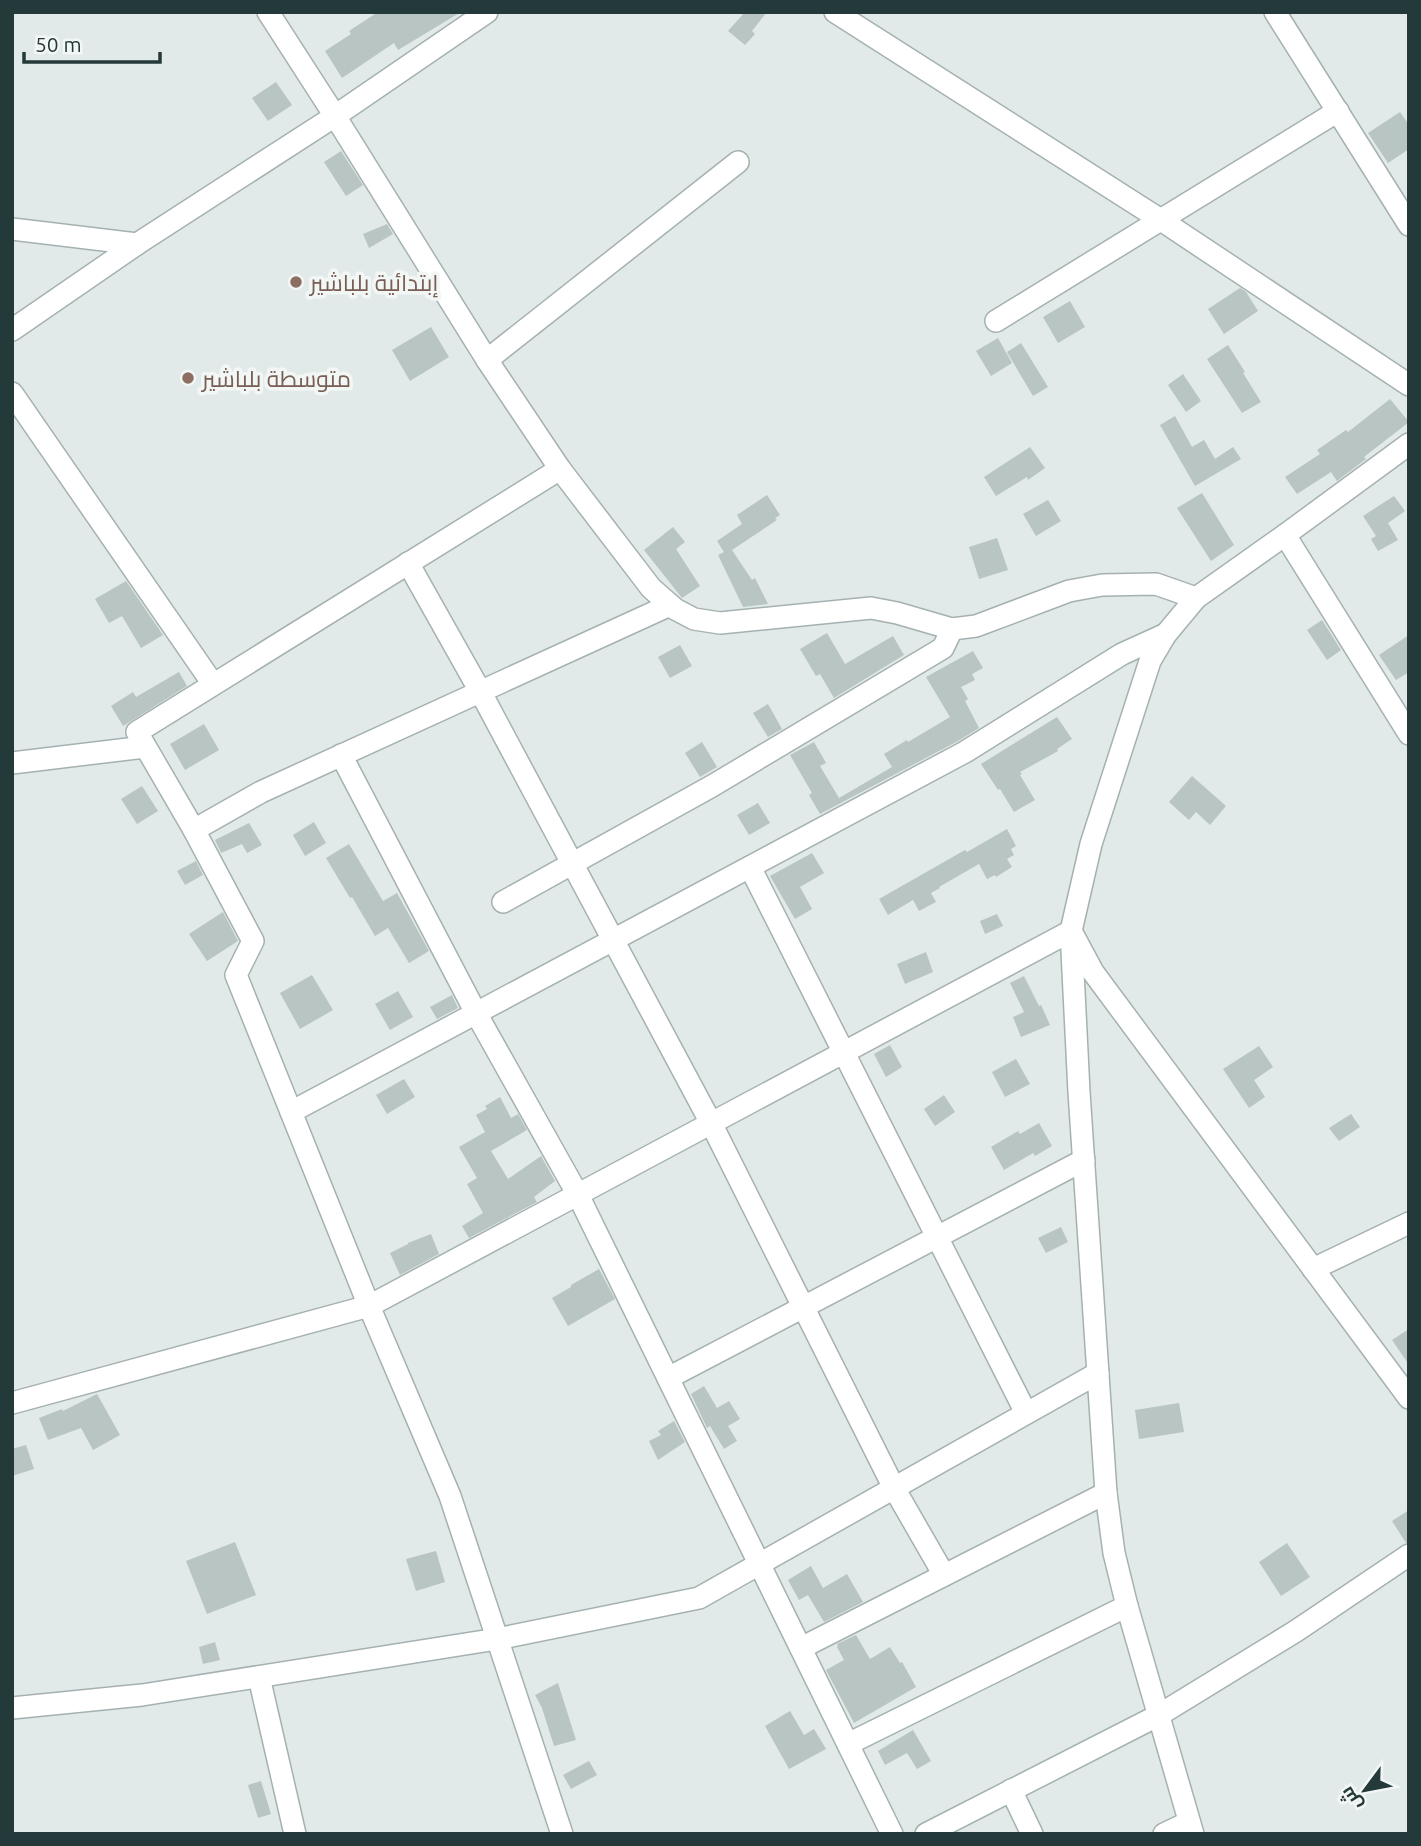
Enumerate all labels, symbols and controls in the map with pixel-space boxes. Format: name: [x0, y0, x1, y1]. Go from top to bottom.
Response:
scale bar: [24, 21, 161, 65]
text: 50 m: [35, 32, 82, 56]
place label: إبتدائية بلباشير: [308, 270, 438, 298]
marker: إبتدائية بلباشير: [288, 274, 304, 290]
place label: متوسطة بلباشير: [200, 366, 351, 392]
marker: متوسطة بلباشير: [180, 370, 196, 386]
north arrow: [1330, 1755, 1400, 1825]
text: ش: [1335, 1782, 1367, 1815]

